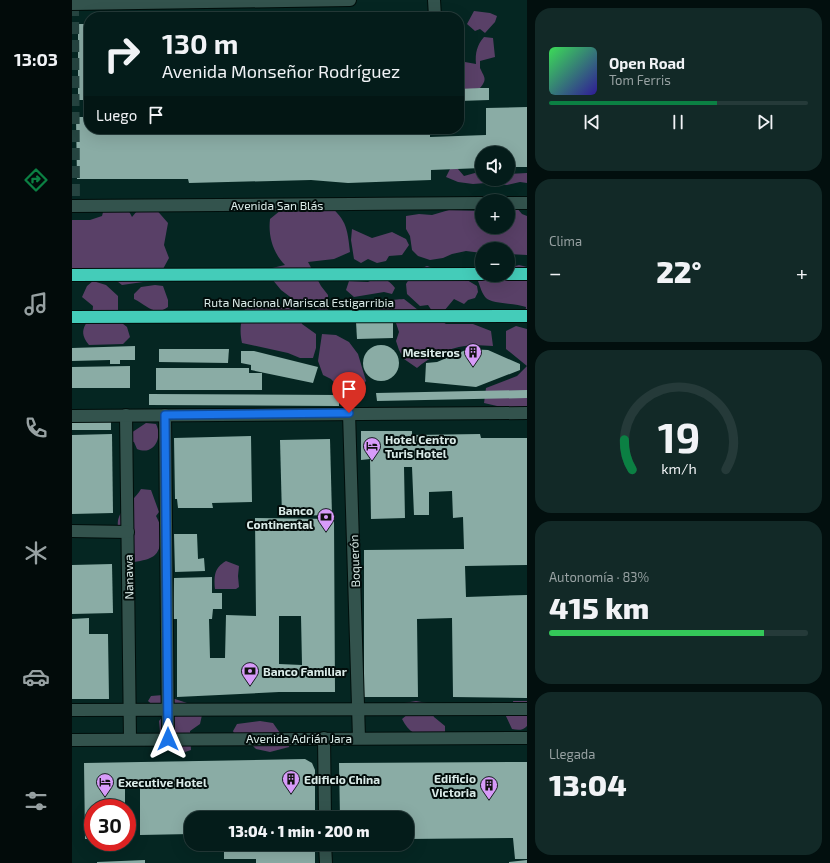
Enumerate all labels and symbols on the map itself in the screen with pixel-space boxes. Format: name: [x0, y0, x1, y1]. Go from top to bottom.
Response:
street label: Avenida San Blás: [231, 198, 323, 212]
street label: Ruta Nacional Mariscal Estigarribia: [204, 295, 394, 309]
building icon: Mesiteros: [463, 342, 483, 367]
place label: Mesiteros: [402, 345, 460, 359]
pin: [332, 372, 366, 413]
place label: Hotel Centro Turis Hotel: [385, 432, 456, 460]
hotel icon: Hotel Centro Turis Hotel: [362, 436, 382, 461]
place label: Banco Continental: [247, 503, 313, 531]
bank icon: Banco Continental: [316, 507, 336, 532]
street label: Boquerón: [346, 534, 362, 588]
street label: Nanawa: [121, 554, 135, 600]
bank icon: Banco Familiar: [240, 661, 260, 686]
place label: Banco Familiar: [263, 664, 347, 678]
position arrow: [147, 718, 189, 760]
street label: Avenida Adrián Jara: [246, 731, 352, 745]
building icon: Edificio China: [281, 769, 301, 794]
place label: Edificio Victoria: [432, 771, 476, 799]
hotel icon: Executive Hotel: [95, 772, 115, 797]
place label: Edificio China: [304, 772, 380, 786]
place label: Executive Hotel: [118, 775, 207, 789]
building icon: Edificio Victoria: [479, 775, 499, 800]
speed limit sign: 30: [84, 799, 136, 851]

